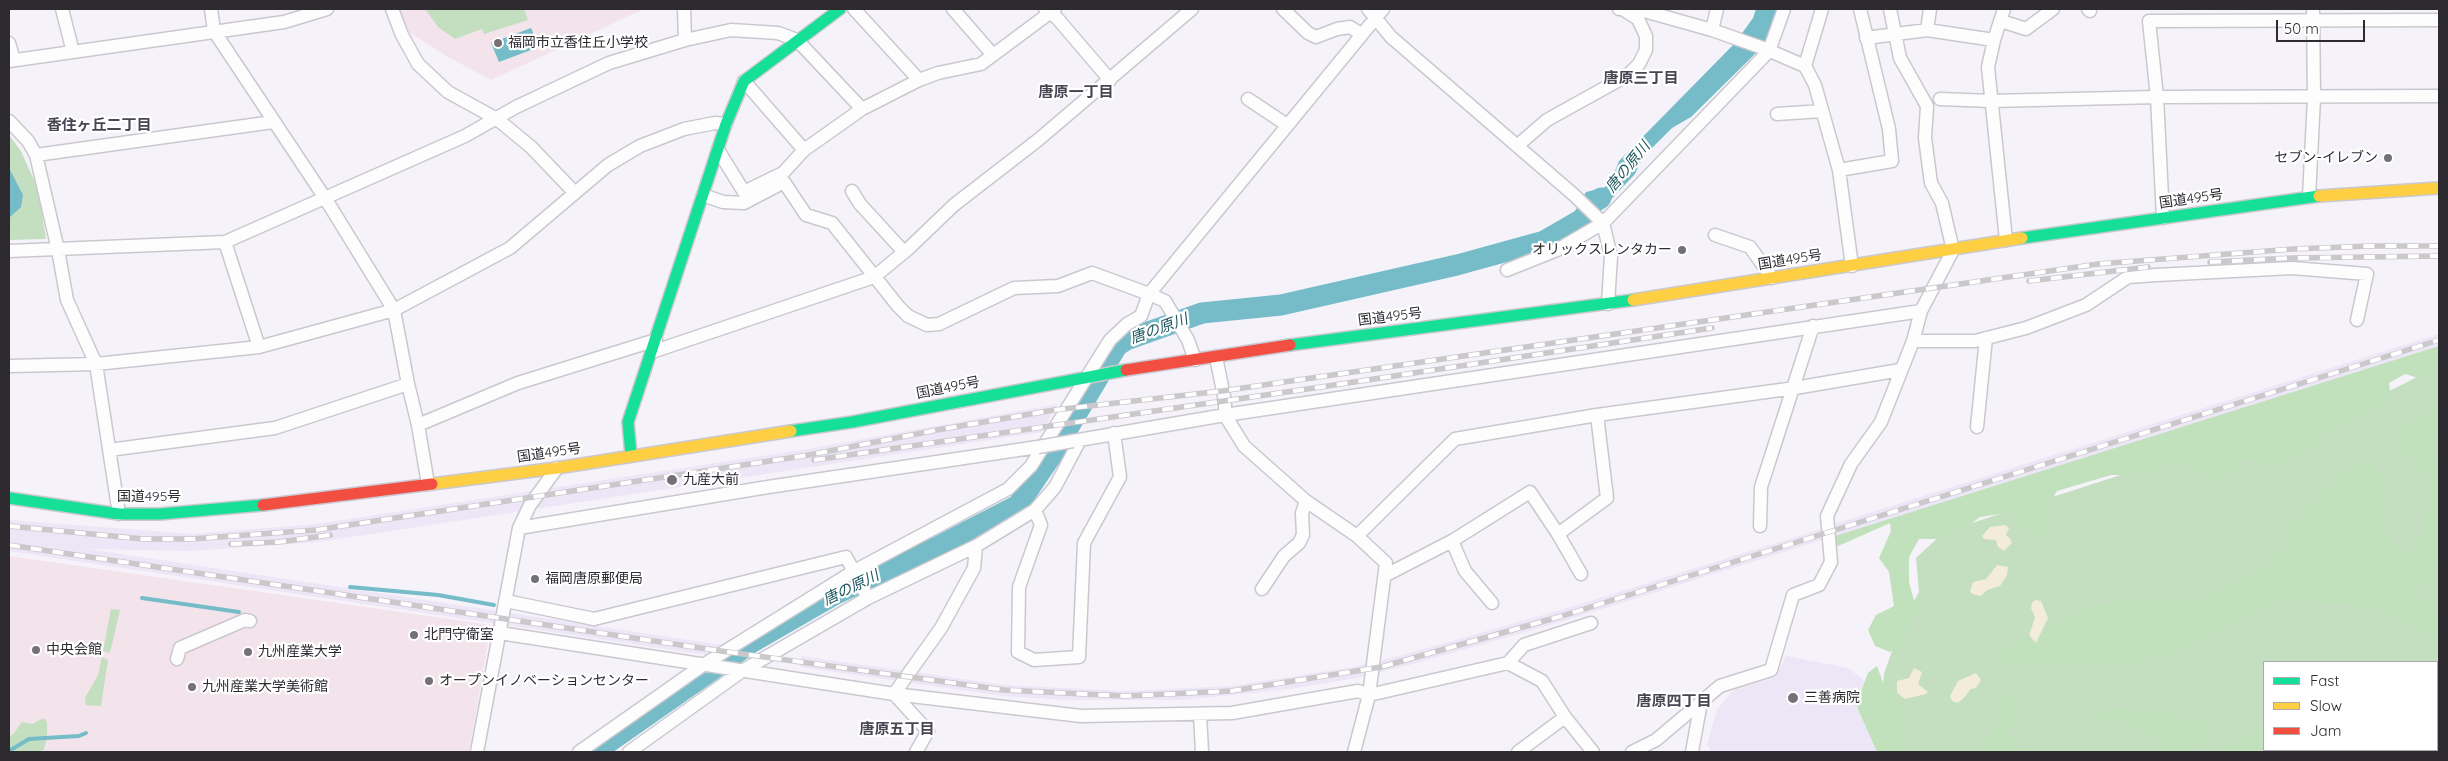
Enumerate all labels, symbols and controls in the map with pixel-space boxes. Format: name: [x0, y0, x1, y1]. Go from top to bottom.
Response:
scale bar: [2278, 10, 2367, 42]
text: 50 m: [2284, 19, 2319, 38]
place label: 福岡市立香住丘小学校: [508, 35, 648, 51]
marker: 福岡市立香住丘小学校: [492, 37, 504, 49]
district label: 唐原三丁目: [1604, 69, 1678, 87]
district label: 唐原一丁目: [1039, 83, 1113, 101]
district label: 香住ヶ丘二丁目: [47, 116, 151, 134]
water label: 唐の原川: [1602, 138, 1654, 196]
place label: セブン-イレブン: [2275, 150, 2378, 166]
marker: セブン-イレブン: [2382, 152, 2394, 164]
street label: 国道495号: [2158, 186, 2224, 212]
place label: オリックスレンタカー: [1532, 242, 1672, 258]
marker: オリックスレンタカー: [1676, 244, 1688, 256]
street label: 国道495号: [1757, 247, 1823, 273]
street label: 国道495号: [1357, 305, 1423, 329]
water label: 唐の原川: [1128, 310, 1190, 348]
street label: 国道495号: [915, 374, 981, 402]
street label: 国道495号: [516, 440, 582, 466]
place label: 九産大前: [683, 472, 739, 488]
marker: 九産大前: [665, 473, 679, 487]
street label: 国道495号: [117, 489, 181, 505]
water label: 唐の原川: [820, 567, 882, 609]
place label: 福岡唐原郵便局: [545, 571, 643, 587]
marker: 福岡唐原郵便局: [529, 573, 541, 585]
place label: 北門守衛室: [424, 627, 494, 643]
marker: 北門守衛室: [408, 629, 420, 641]
place label: 中央会館: [46, 642, 102, 658]
marker: 中央会館: [30, 644, 42, 656]
place label: 九州産業大学: [258, 644, 342, 660]
marker: 九州産業大学: [242, 646, 254, 658]
legend: [2263, 661, 2438, 751]
text: Fast: [2310, 671, 2339, 690]
place label: オープンイノベーションセンター: [439, 673, 649, 689]
marker: オープンイノベーションセンター: [423, 675, 435, 687]
place label: 九州産業大学美術館: [202, 679, 328, 695]
marker: 九州産業大学美術館: [186, 681, 198, 693]
place label: 三善病院: [1804, 690, 1860, 706]
marker: 三善病院: [1786, 691, 1800, 705]
district label: 唐原四丁目: [1637, 692, 1711, 710]
text: Slow: [2310, 696, 2342, 715]
district label: 唐原五丁目: [860, 720, 934, 738]
text: Jam: [2310, 721, 2341, 740]

